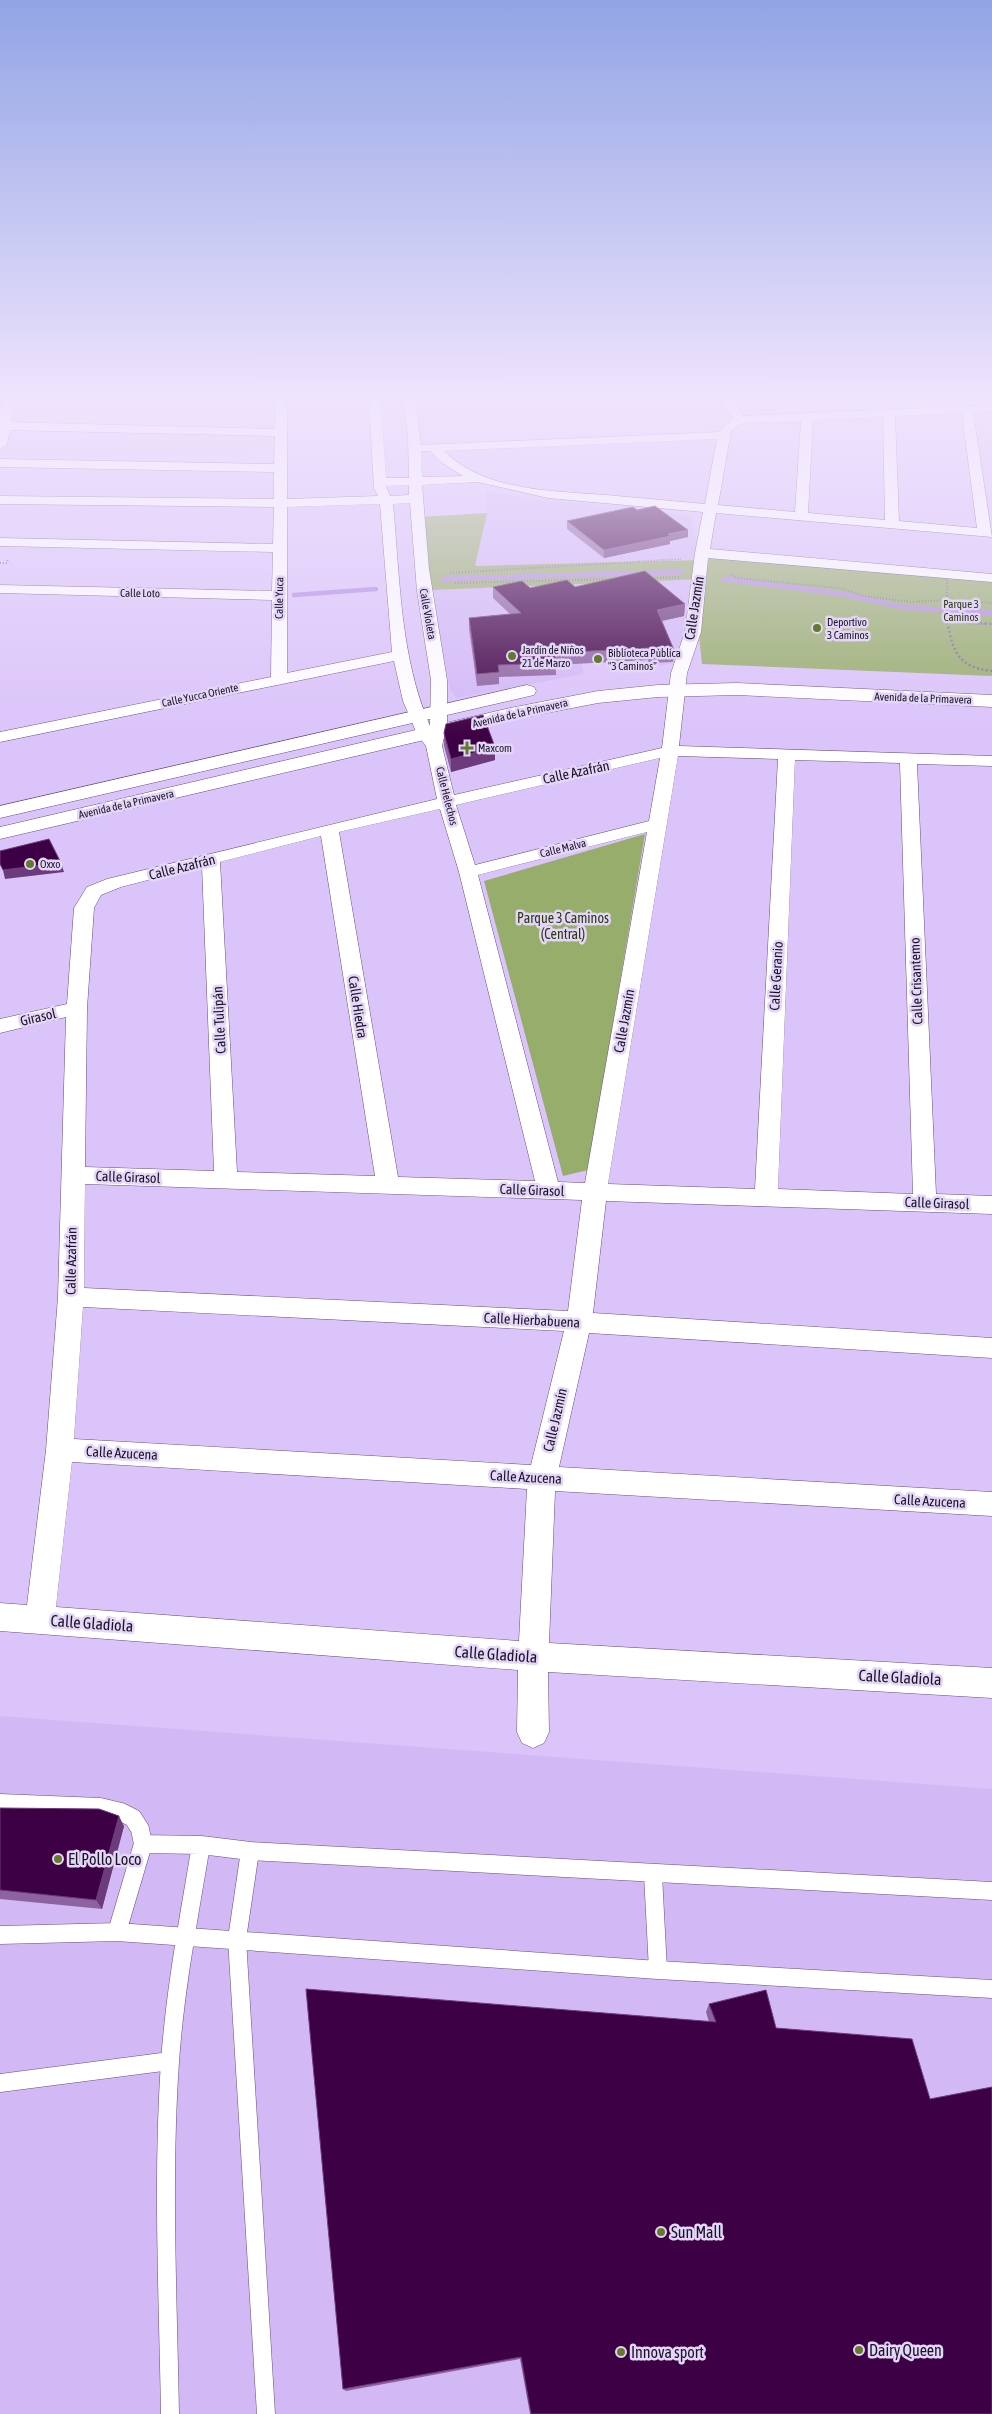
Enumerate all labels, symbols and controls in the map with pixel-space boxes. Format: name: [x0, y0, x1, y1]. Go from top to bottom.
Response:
street label: Calle Jazmín: [681, 575, 707, 641]
street label: Calle Yuca: [273, 577, 285, 619]
street label: Calle Loto: [120, 587, 160, 599]
street label: Calle Violeta: [418, 588, 438, 640]
park label: Parque 3 Caminos: [943, 598, 979, 623]
place label: Deportivo 3 Caminos: [827, 616, 869, 641]
marker: Deportivo 3 Caminos: [811, 622, 823, 634]
place label: Jardin de Niños 21 de Marzo: [522, 644, 584, 669]
place label: Biblioteca Pública "3 Caminos": [608, 647, 681, 672]
marker: Jardin de Niños 21 de Marzo: [506, 650, 518, 662]
marker: Biblioteca Pública "3 Caminos": [592, 653, 604, 665]
street label: Calle Yucca Oriente: [161, 681, 239, 709]
street label: Avenida de la Primavera: [874, 690, 972, 706]
street label: Avenida de la Primavera: [471, 696, 569, 730]
marker: Maxcom: [460, 741, 474, 755]
place label: Maxcom: [478, 742, 512, 754]
street label: Calle Azafrán: [541, 757, 611, 787]
street label: Calle Helechos: [434, 766, 460, 827]
street label: Avenida de la Primavera: [77, 787, 175, 821]
street label: Calle Malva: [539, 836, 587, 860]
street label: Calle Azafrán: [147, 851, 217, 883]
marker: Oxxo: [24, 858, 36, 870]
place label: Oxxo: [40, 858, 60, 870]
park label: Parque 3 Caminos (Central): [517, 910, 609, 942]
street label: Calle Crisantemo: [906, 937, 926, 1025]
street label: Calle Geranio: [766, 941, 786, 1011]
street label: Calle Hiedra: [345, 975, 371, 1039]
street label: Calle Tulipán: [209, 986, 229, 1054]
street label: Calle Jazmín: [611, 988, 637, 1054]
street label: Girasol: [19, 1005, 58, 1029]
street label: Calle Girasol: [95, 1168, 161, 1186]
street label: Calle Girasol: [499, 1181, 565, 1199]
street label: Calle Girasol: [904, 1194, 970, 1212]
street label: Calle Azafrán: [62, 1227, 80, 1295]
street label: Calle Hierbabuena: [483, 1309, 581, 1331]
street label: Calle Jazmín: [540, 1387, 570, 1453]
street label: Calle Azucena: [86, 1443, 158, 1463]
street label: Calle Azucena: [490, 1467, 562, 1487]
street label: Calle Azucena: [894, 1491, 966, 1511]
street label: Calle Gladiola: [50, 1611, 134, 1635]
street label: Calle Gladiola: [454, 1642, 538, 1666]
street label: Calle Gladiola: [858, 1666, 942, 1688]
place label: El Pollo Loco: [68, 1850, 142, 1868]
marker: El Pollo Loco: [52, 1853, 64, 1865]
place label: Sun Mall: [671, 2223, 723, 2241]
marker: Sun Mall: [655, 2226, 667, 2238]
place label: Dairy Queen: [869, 2341, 942, 2360]
place label: Innova sport: [631, 2343, 704, 2362]
marker: Dairy Queen: [853, 2344, 865, 2356]
marker: Innova sport: [615, 2346, 627, 2358]

